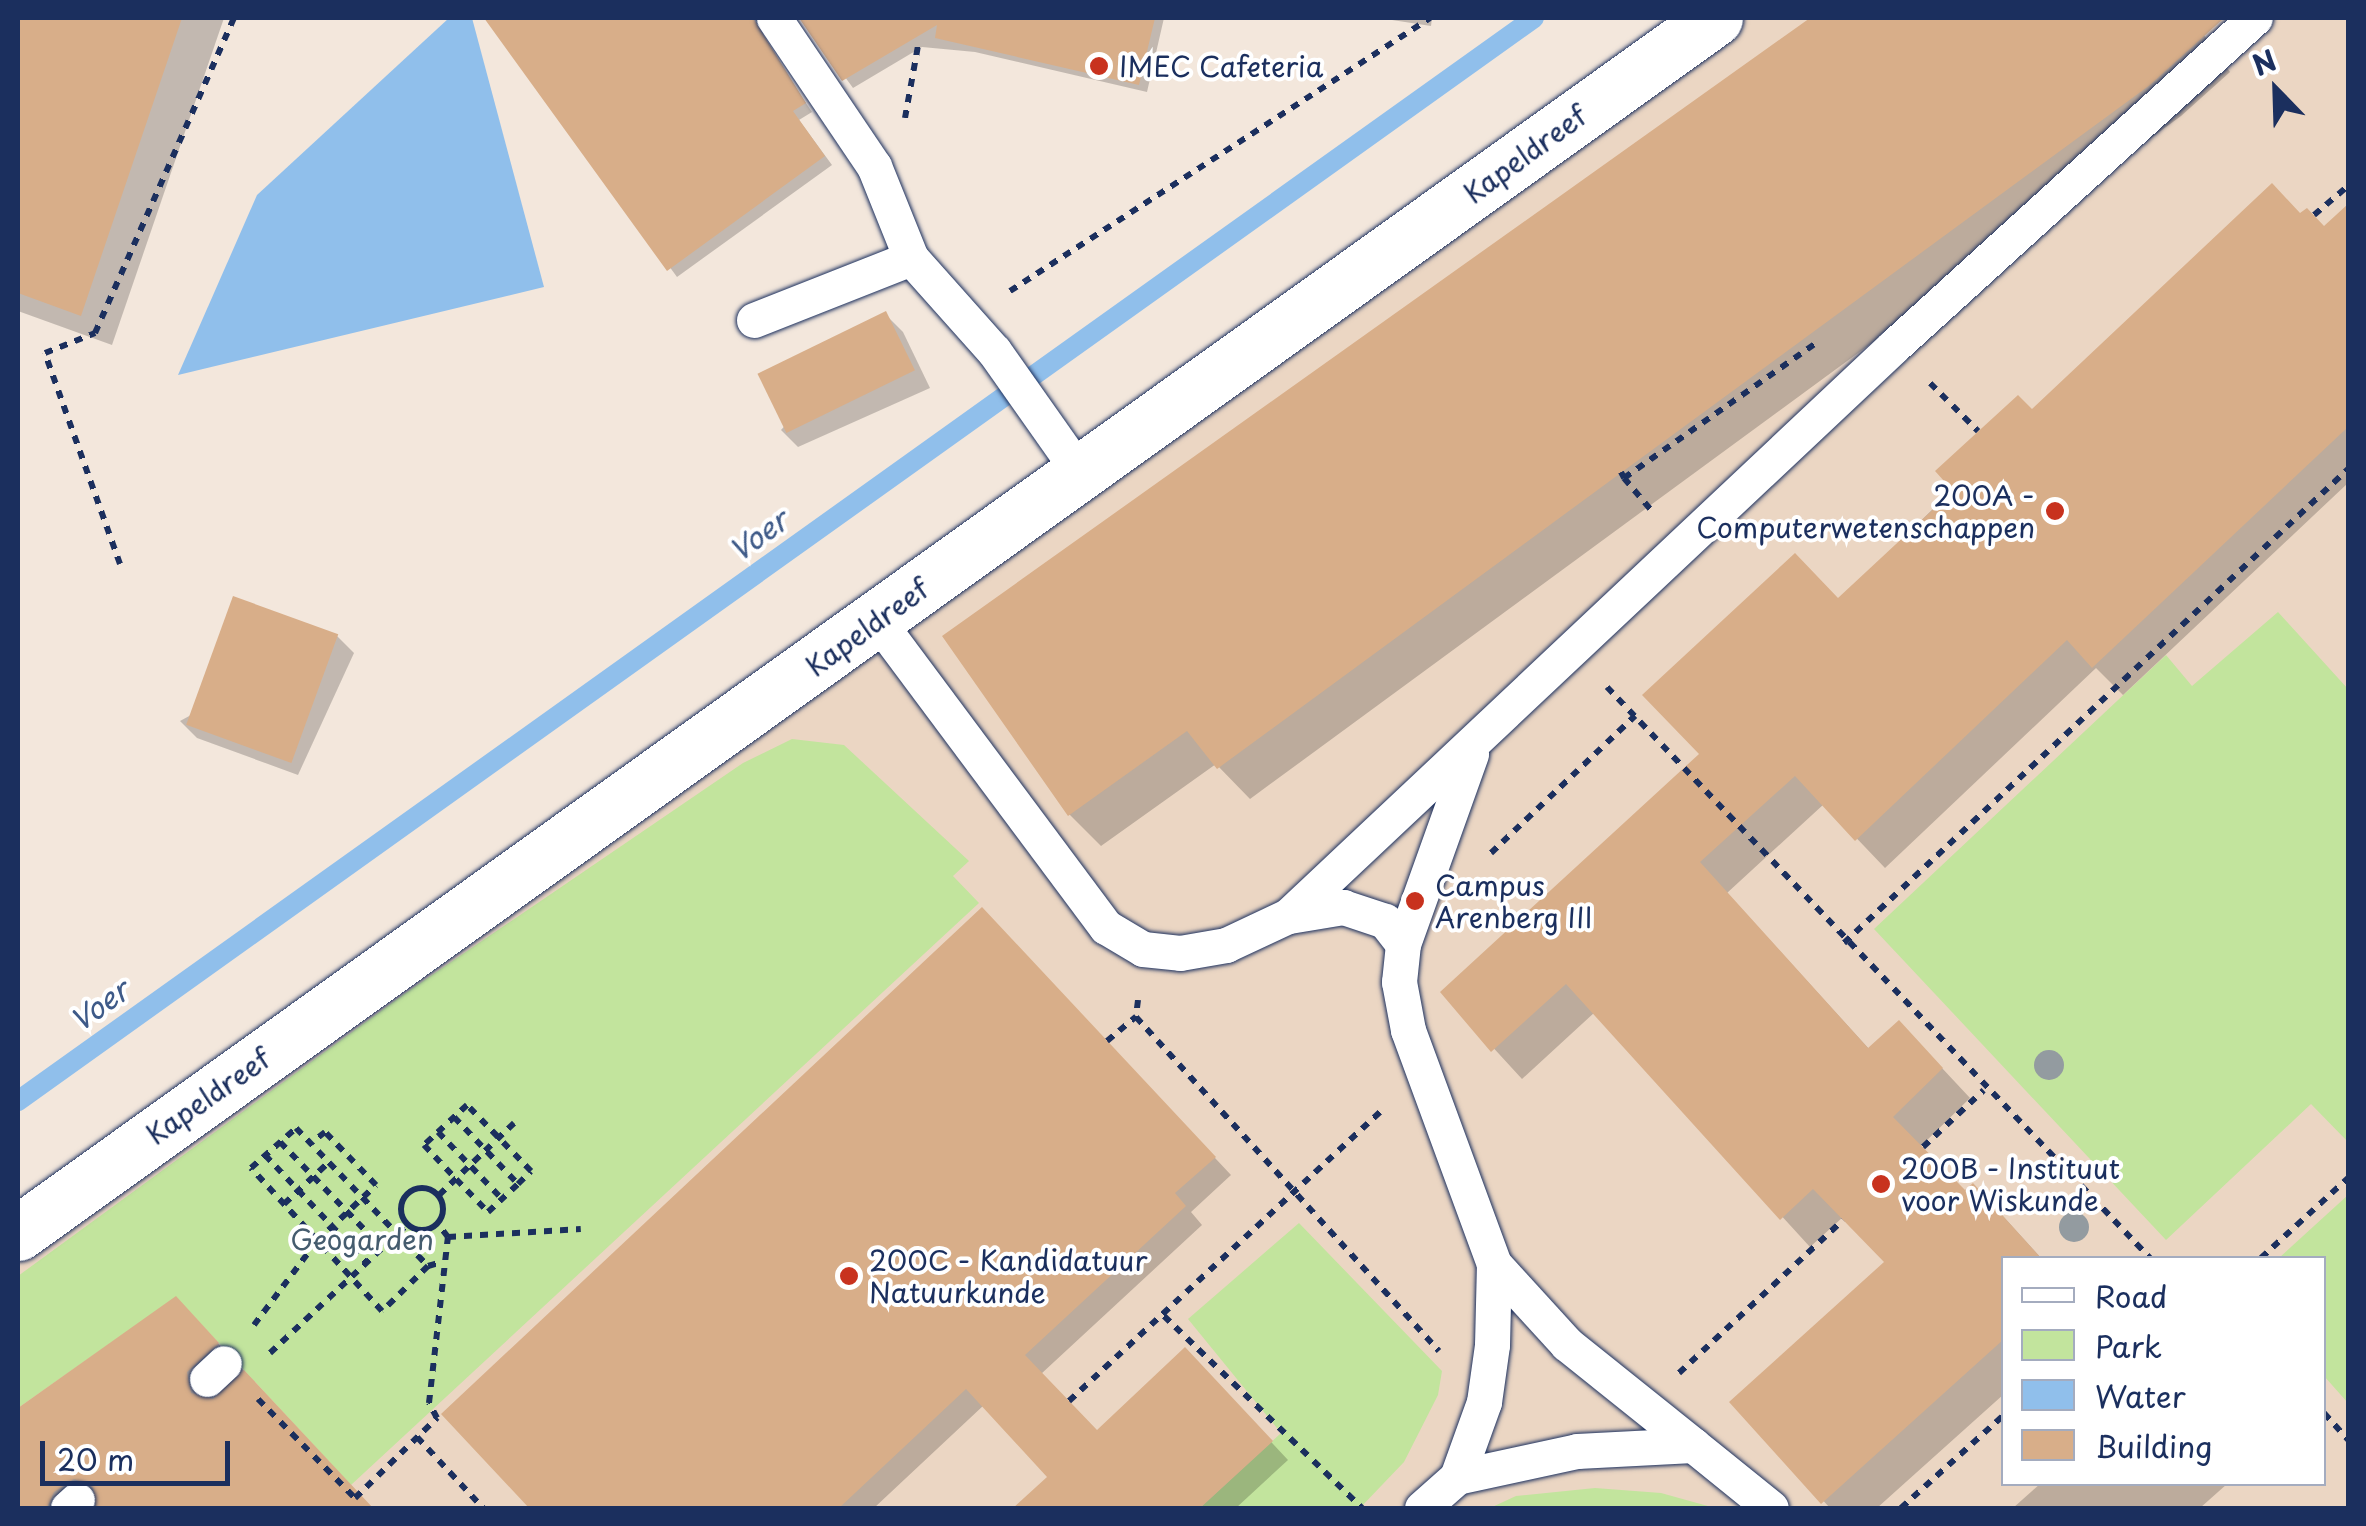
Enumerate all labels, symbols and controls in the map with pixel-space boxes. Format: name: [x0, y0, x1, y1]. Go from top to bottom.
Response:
text: N: [2245, 38, 2283, 86]
north arrow: [2226, 40, 2326, 140]
place label: IMEC Cafeteria: [1119, 49, 1327, 83]
marker: IMEC Cafeteria: [1088, 55, 1110, 77]
street label: Kapeldreef: [1457, 98, 1593, 210]
place label: 200A - Computerwetenschappen: [1696, 478, 2035, 544]
marker: 200A - Computerwetenschappen: [2044, 500, 2066, 522]
water label: Voer: [722, 502, 794, 568]
street label: Kapeldreef: [799, 571, 935, 683]
place label: Campus Arenberg III: [1435, 868, 1594, 934]
marker: Campus Arenberg III: [1404, 890, 1426, 912]
water label: Voer: [63, 972, 135, 1038]
street label: Kapeldreef: [140, 1041, 276, 1151]
place label: 200B - Instituut voor Wiskunde: [1901, 1151, 2122, 1217]
marker: 200B - Instituut voor Wiskunde: [1870, 1173, 1892, 1195]
park label: Geogarden: [290, 1222, 434, 1256]
place label: 200C - Kandidatuur Natuurkunde: [869, 1243, 1149, 1309]
legend: [2001, 1256, 2326, 1486]
marker: 200C - Kandidatuur Natuurkunde: [838, 1265, 860, 1287]
text: Road: [2095, 1273, 2168, 1318]
text: Park: [2095, 1323, 2162, 1368]
text: Water: [2095, 1373, 2186, 1418]
scale bar: [45, 1421, 235, 1483]
text: Building: [2095, 1423, 2212, 1468]
text: 20 m: [57, 1436, 134, 1481]

